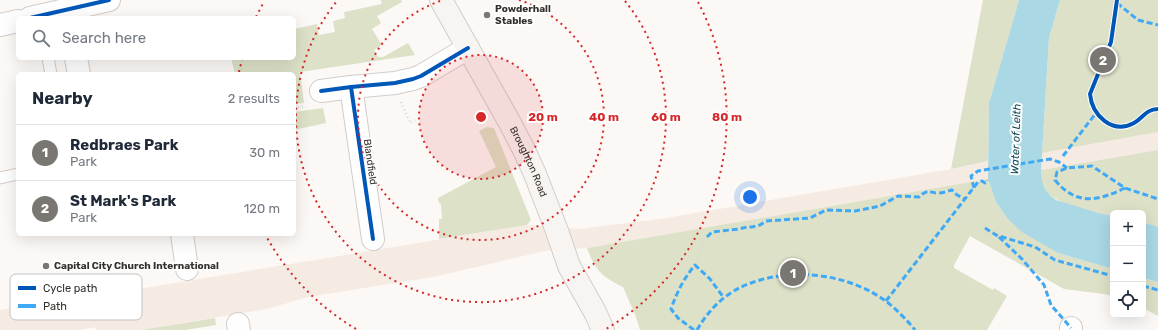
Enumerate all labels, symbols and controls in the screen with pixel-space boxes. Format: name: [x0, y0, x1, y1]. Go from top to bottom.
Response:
place label: Powderhall Stables: [495, 3, 551, 27]
marker: Powderhall Stables: [482, 10, 492, 20]
search box: [16, 16, 296, 60]
icon: search: [30, 27, 52, 49]
text: Search here: [62, 29, 146, 47]
pin: 2: [1090, 45, 1116, 75]
text: Nearby: [32, 88, 93, 108]
text: 2 results: [228, 91, 280, 106]
water label: Water of Leith: [1008, 103, 1024, 175]
centre of rings: [474, 110, 488, 124]
text: 20 m: [528, 110, 558, 124]
text: 40 m: [589, 110, 619, 124]
text: 60 m: [651, 110, 681, 124]
text: 80 m: [712, 110, 742, 124]
street label: Broughton Road: [507, 125, 549, 199]
text: Redbraes Park: [70, 136, 178, 154]
street label: Blandfield: [361, 138, 379, 186]
text: 1: [42, 145, 48, 160]
text: 30 m: [249, 145, 280, 160]
text: Park: [70, 154, 97, 169]
your location: [740, 187, 760, 207]
text: St Mark's Park: [70, 192, 176, 210]
text: 2: [41, 201, 49, 216]
text: 120 m: [244, 201, 280, 216]
text: Park: [70, 210, 97, 225]
map controls: [1110, 210, 1146, 318]
button: +: [1110, 210, 1146, 246]
button: −: [1110, 246, 1146, 282]
pin: 1: [780, 258, 806, 288]
place label: Capital City Church International: [54, 260, 219, 272]
marker: Capital City Church International: [41, 261, 51, 271]
legend: [10, 274, 142, 320]
text: Cycle path: [43, 282, 97, 295]
button: locate: [1110, 282, 1146, 318]
text: Path: [43, 300, 67, 313]

